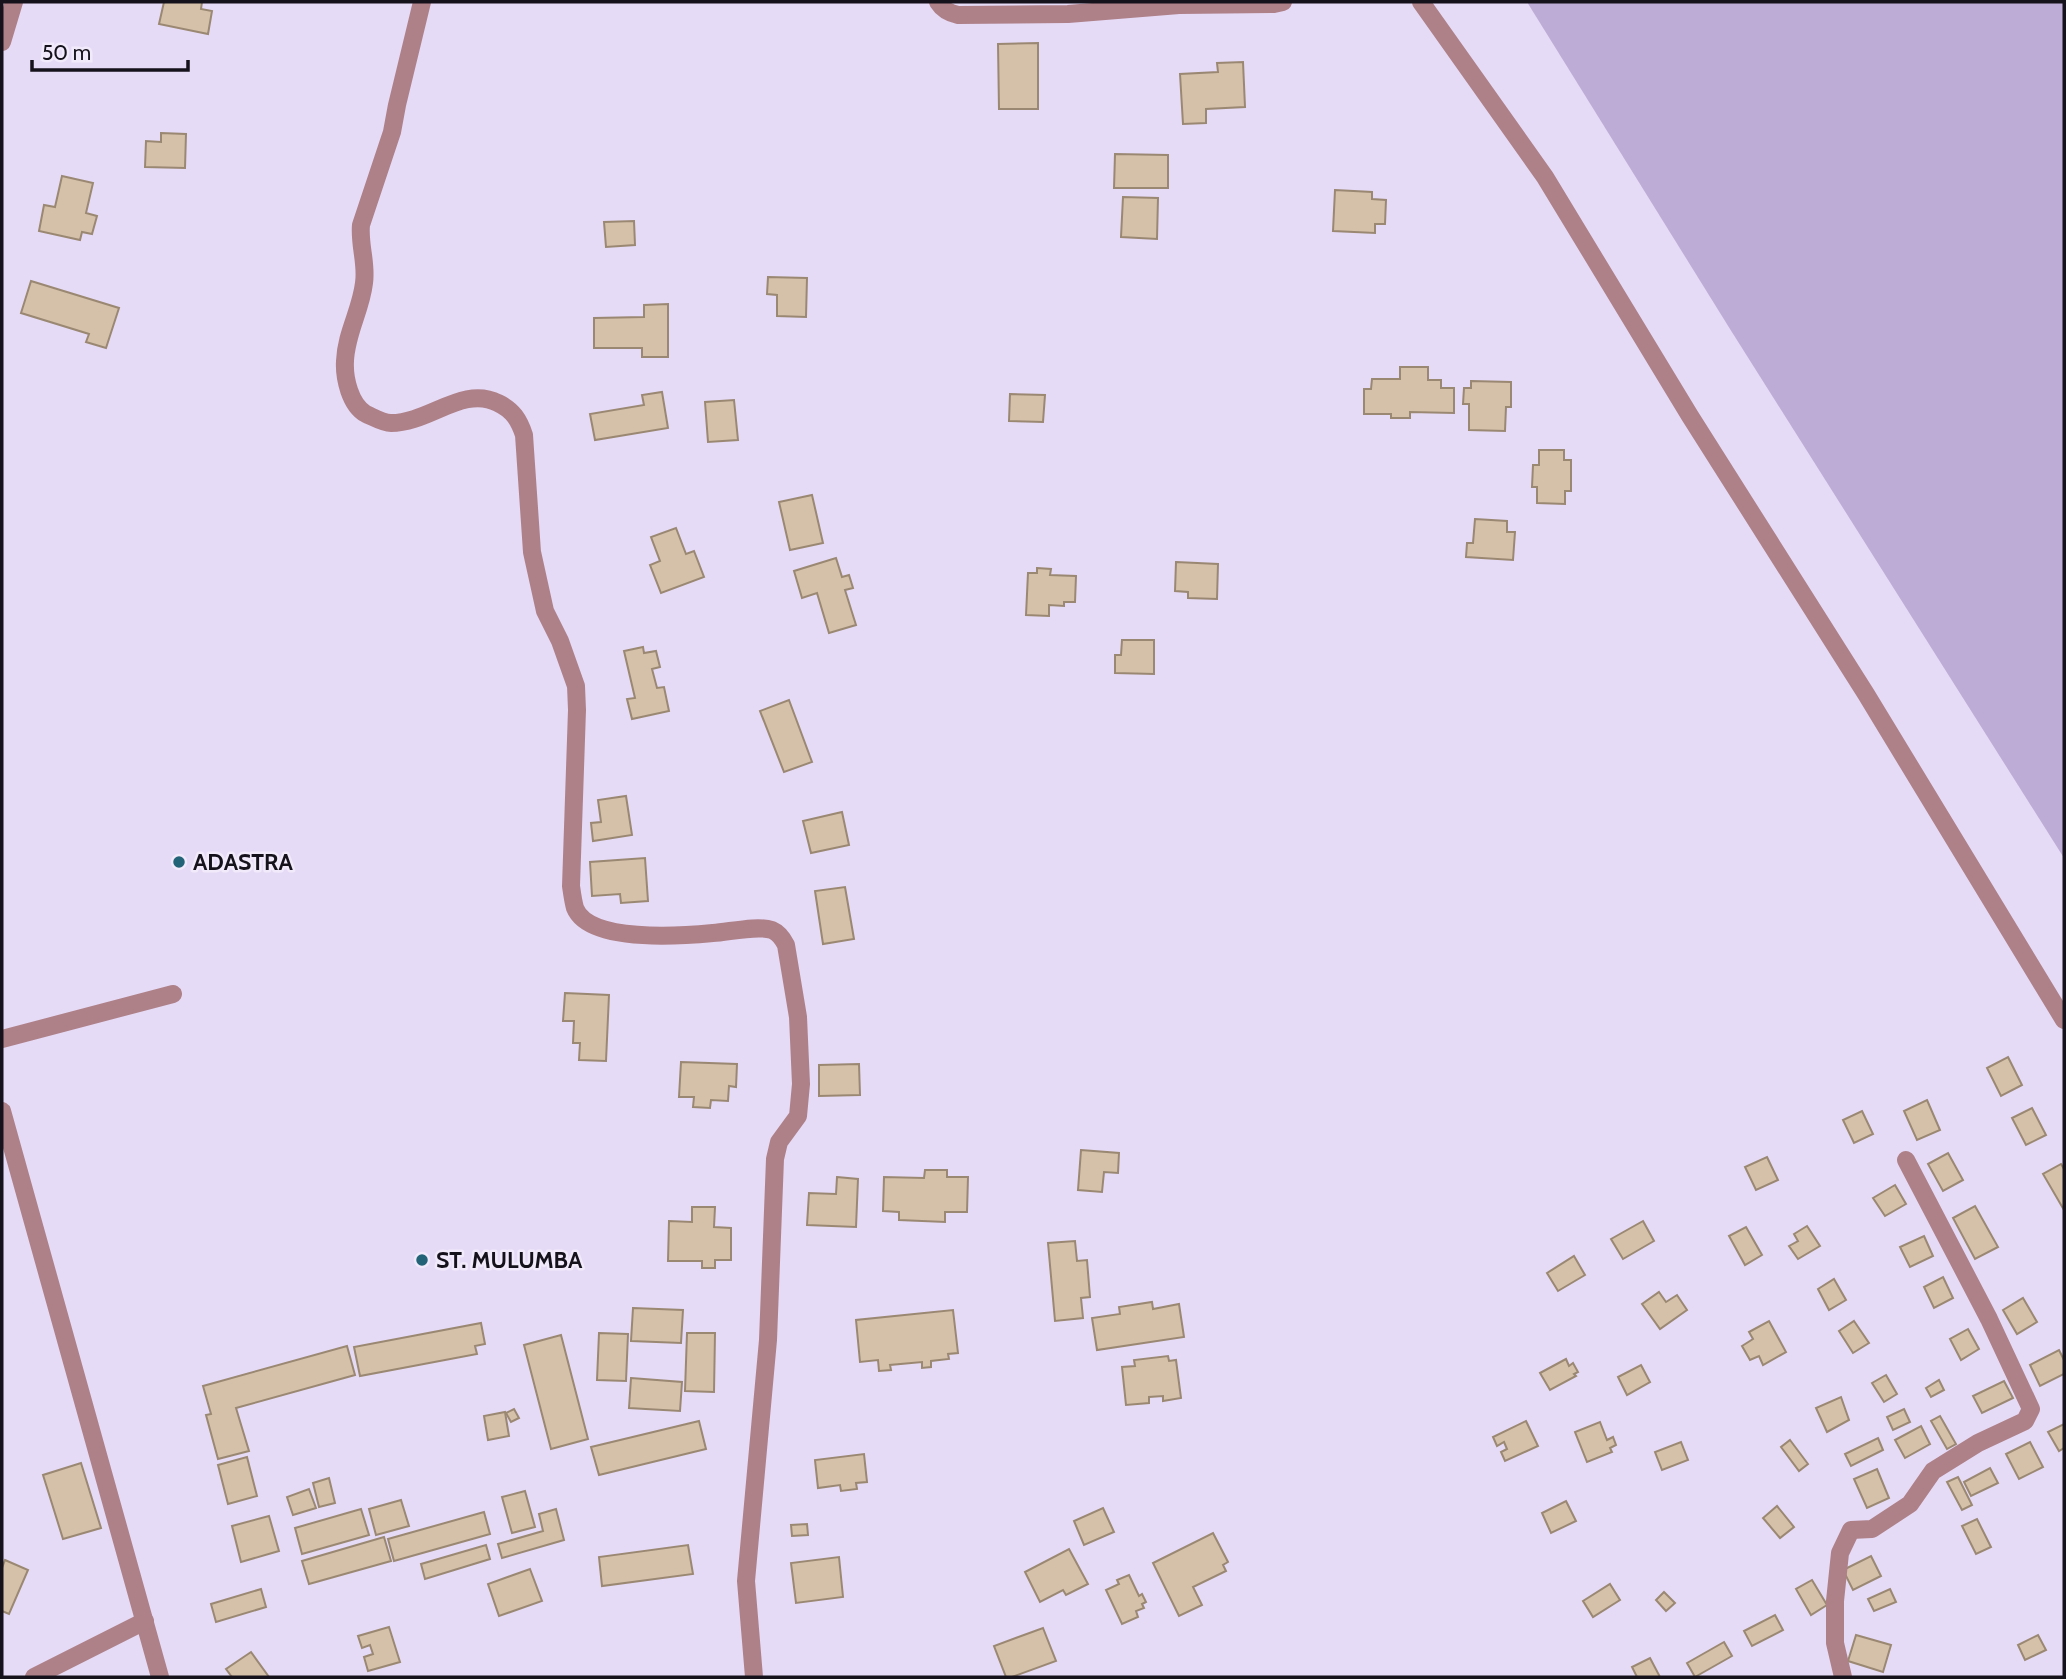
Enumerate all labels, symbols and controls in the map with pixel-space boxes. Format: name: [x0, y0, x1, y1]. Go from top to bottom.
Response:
scale bar: [32, 28, 187, 72]
text: 50 m: [42, 40, 91, 65]
place label: ADASTRA: [193, 848, 294, 876]
marker: ADASTRA: [171, 854, 187, 870]
place label: ST. MULUMBA: [436, 1246, 583, 1274]
marker: ST. MULUMBA: [414, 1252, 430, 1268]

